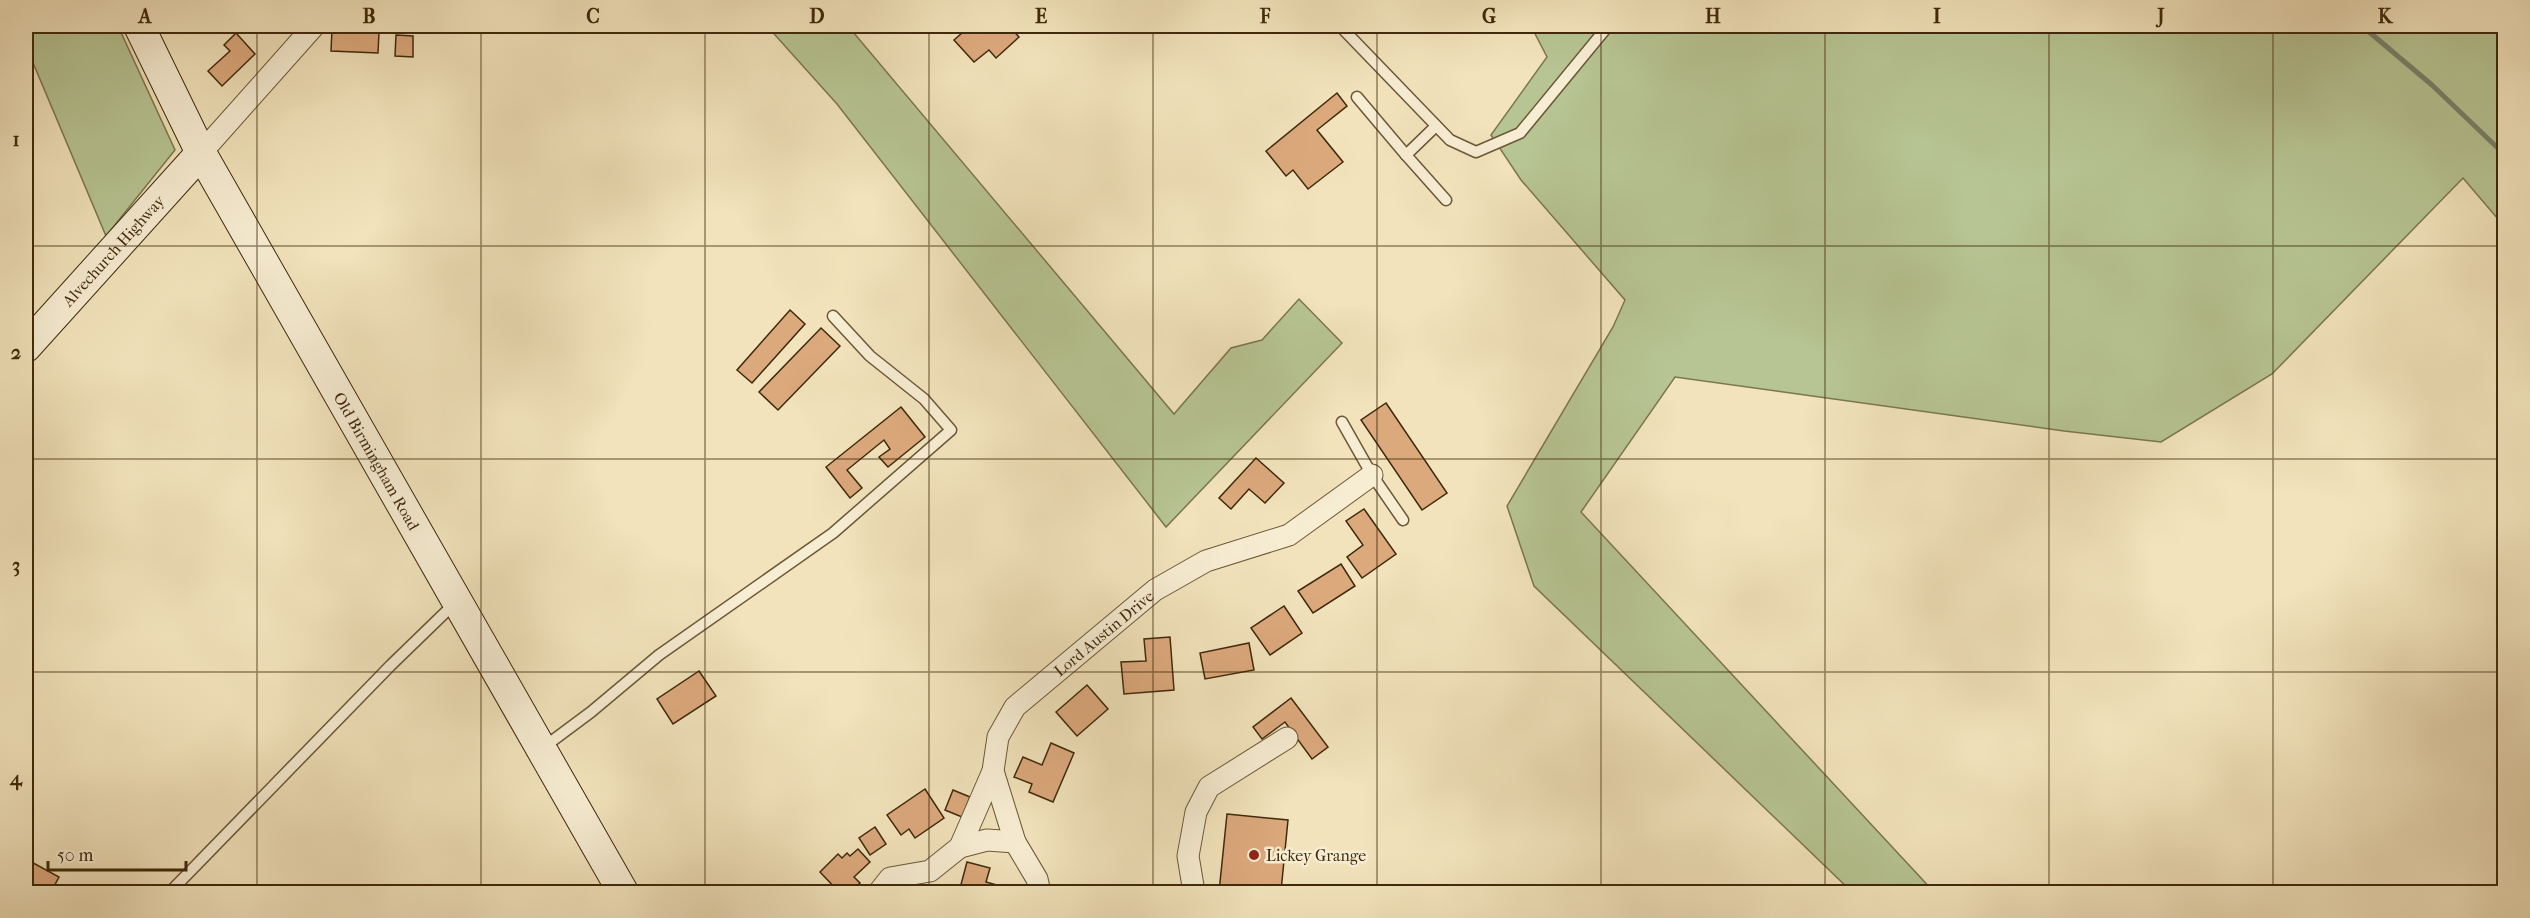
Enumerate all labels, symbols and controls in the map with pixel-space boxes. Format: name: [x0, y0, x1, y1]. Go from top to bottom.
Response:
text: A: [137, 5, 153, 28]
text: B: [362, 5, 376, 28]
text: C: [586, 5, 600, 28]
text: D: [809, 5, 825, 28]
text: E: [1035, 5, 1047, 28]
text: F: [1259, 5, 1271, 28]
text: G: [1482, 5, 1496, 28]
text: H: [1705, 5, 1721, 28]
text: I: [1933, 5, 1941, 28]
text: J: [2155, 5, 2165, 28]
text: K: [2378, 5, 2394, 28]
text: 1: [12, 128, 20, 151]
street label: Alvechurch Highway: [58, 191, 169, 311]
text: 2: [11, 341, 21, 364]
street label: Old Birmingham Road: [330, 389, 423, 534]
text: 3: [12, 554, 20, 577]
street label: Lord Austin Drive: [1050, 586, 1158, 680]
text: 4: [9, 767, 23, 791]
scale bar: [48, 834, 186, 872]
text: 50 m: [57, 845, 94, 866]
place label: Lickey Grange: [1266, 846, 1366, 865]
marker: Lickey Grange: [1247, 848, 1261, 862]

